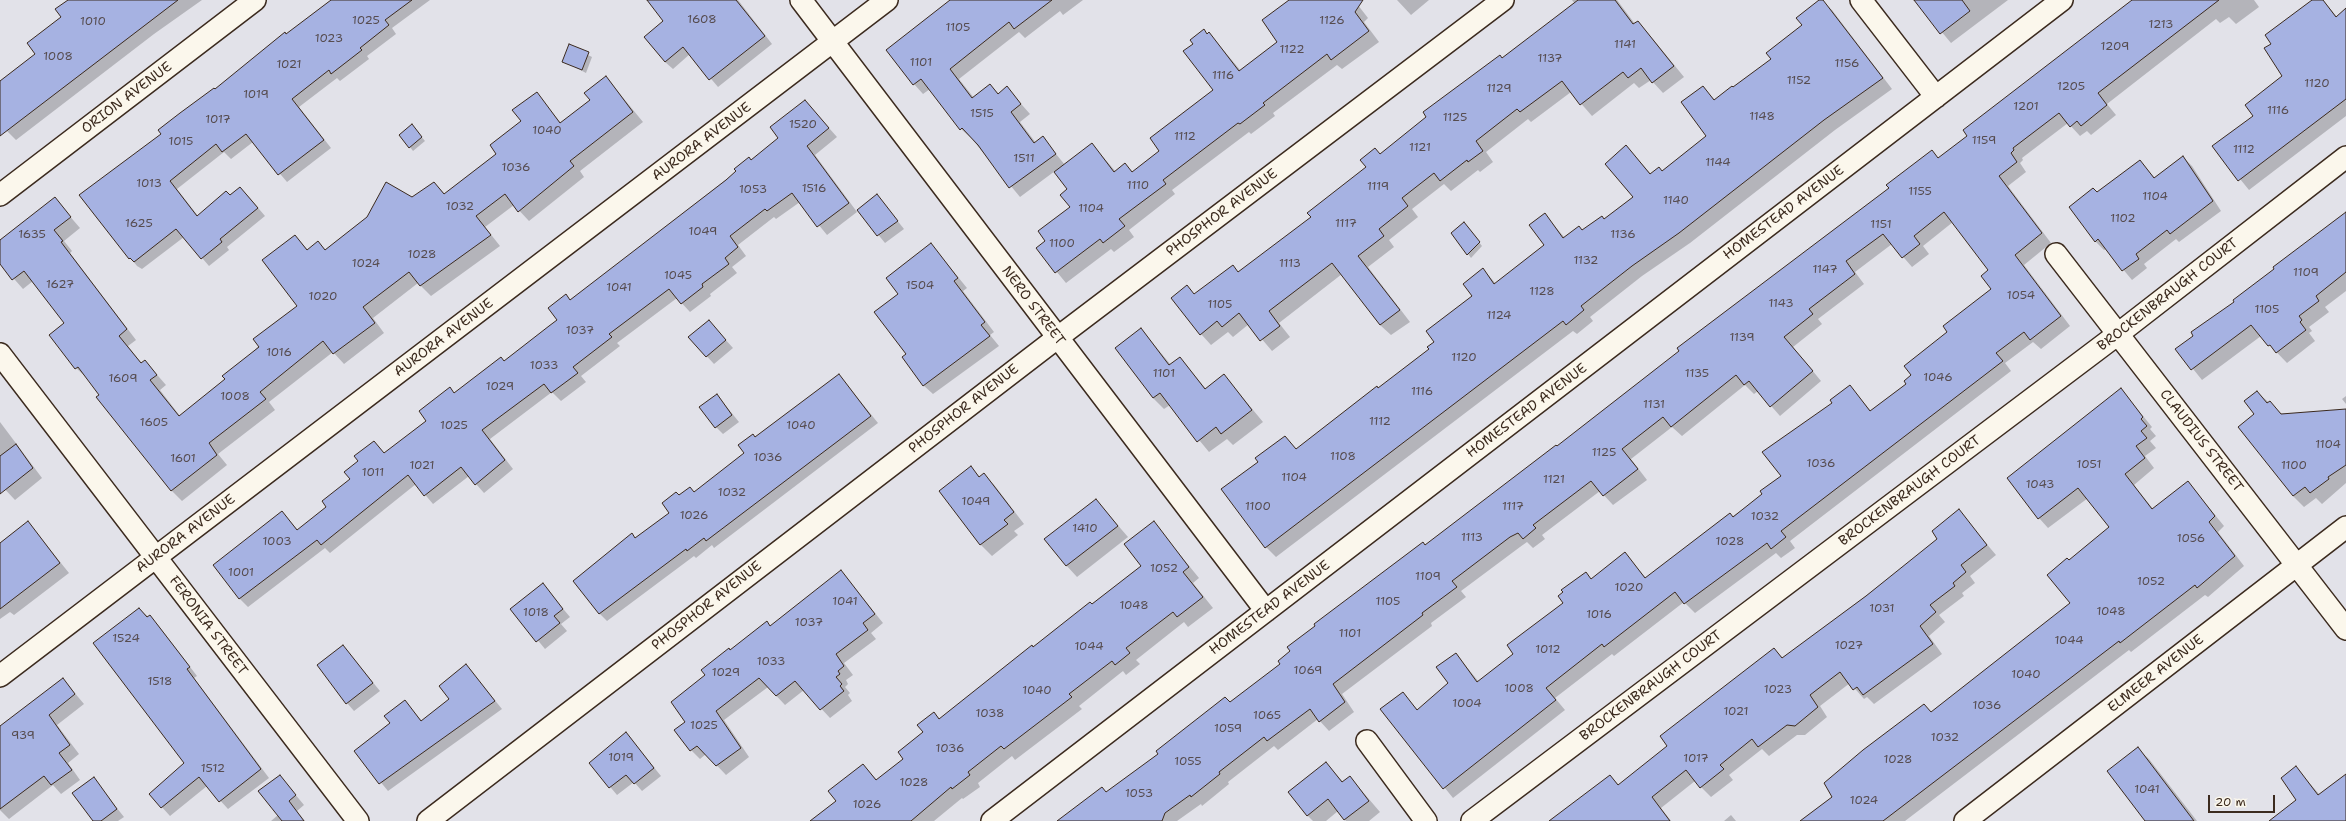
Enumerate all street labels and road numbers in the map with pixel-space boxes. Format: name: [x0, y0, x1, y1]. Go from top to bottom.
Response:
street label: ORION AVENUE: [78, 59, 176, 137]
street label: AURORA AVENUE: [649, 99, 755, 185]
street label: HOMESTEAD AVENUE: [1720, 162, 1848, 264]
street label: PHOSPHOR AVENUE: [1163, 166, 1281, 260]
street label: BROCKENBRAUGH COURT: [2094, 235, 2242, 355]
street label: NERO STREET: [998, 263, 1068, 349]
street label: AURORA AVENUE: [391, 295, 497, 381]
street label: HOMESTEAD AVENUE: [1463, 360, 1591, 462]
street label: PHOSPHOR AVENUE: [906, 361, 1022, 457]
street label: CLAUDIUS STREET: [2156, 386, 2246, 496]
street label: BROCKENBRAUGH COURT: [1836, 432, 1984, 550]
street label: AURORA AVENUE: [133, 491, 239, 577]
street label: HOMESTEAD AVENUE: [1206, 557, 1334, 659]
street label: PHOSPHOR AVENUE: [649, 558, 765, 654]
street label: FERONIA STREET: [165, 573, 251, 679]
street label: BROCKENBRAUGH COURT: [1577, 627, 1725, 745]
street label: ELMEER AVENUE: [2105, 631, 2207, 717]

